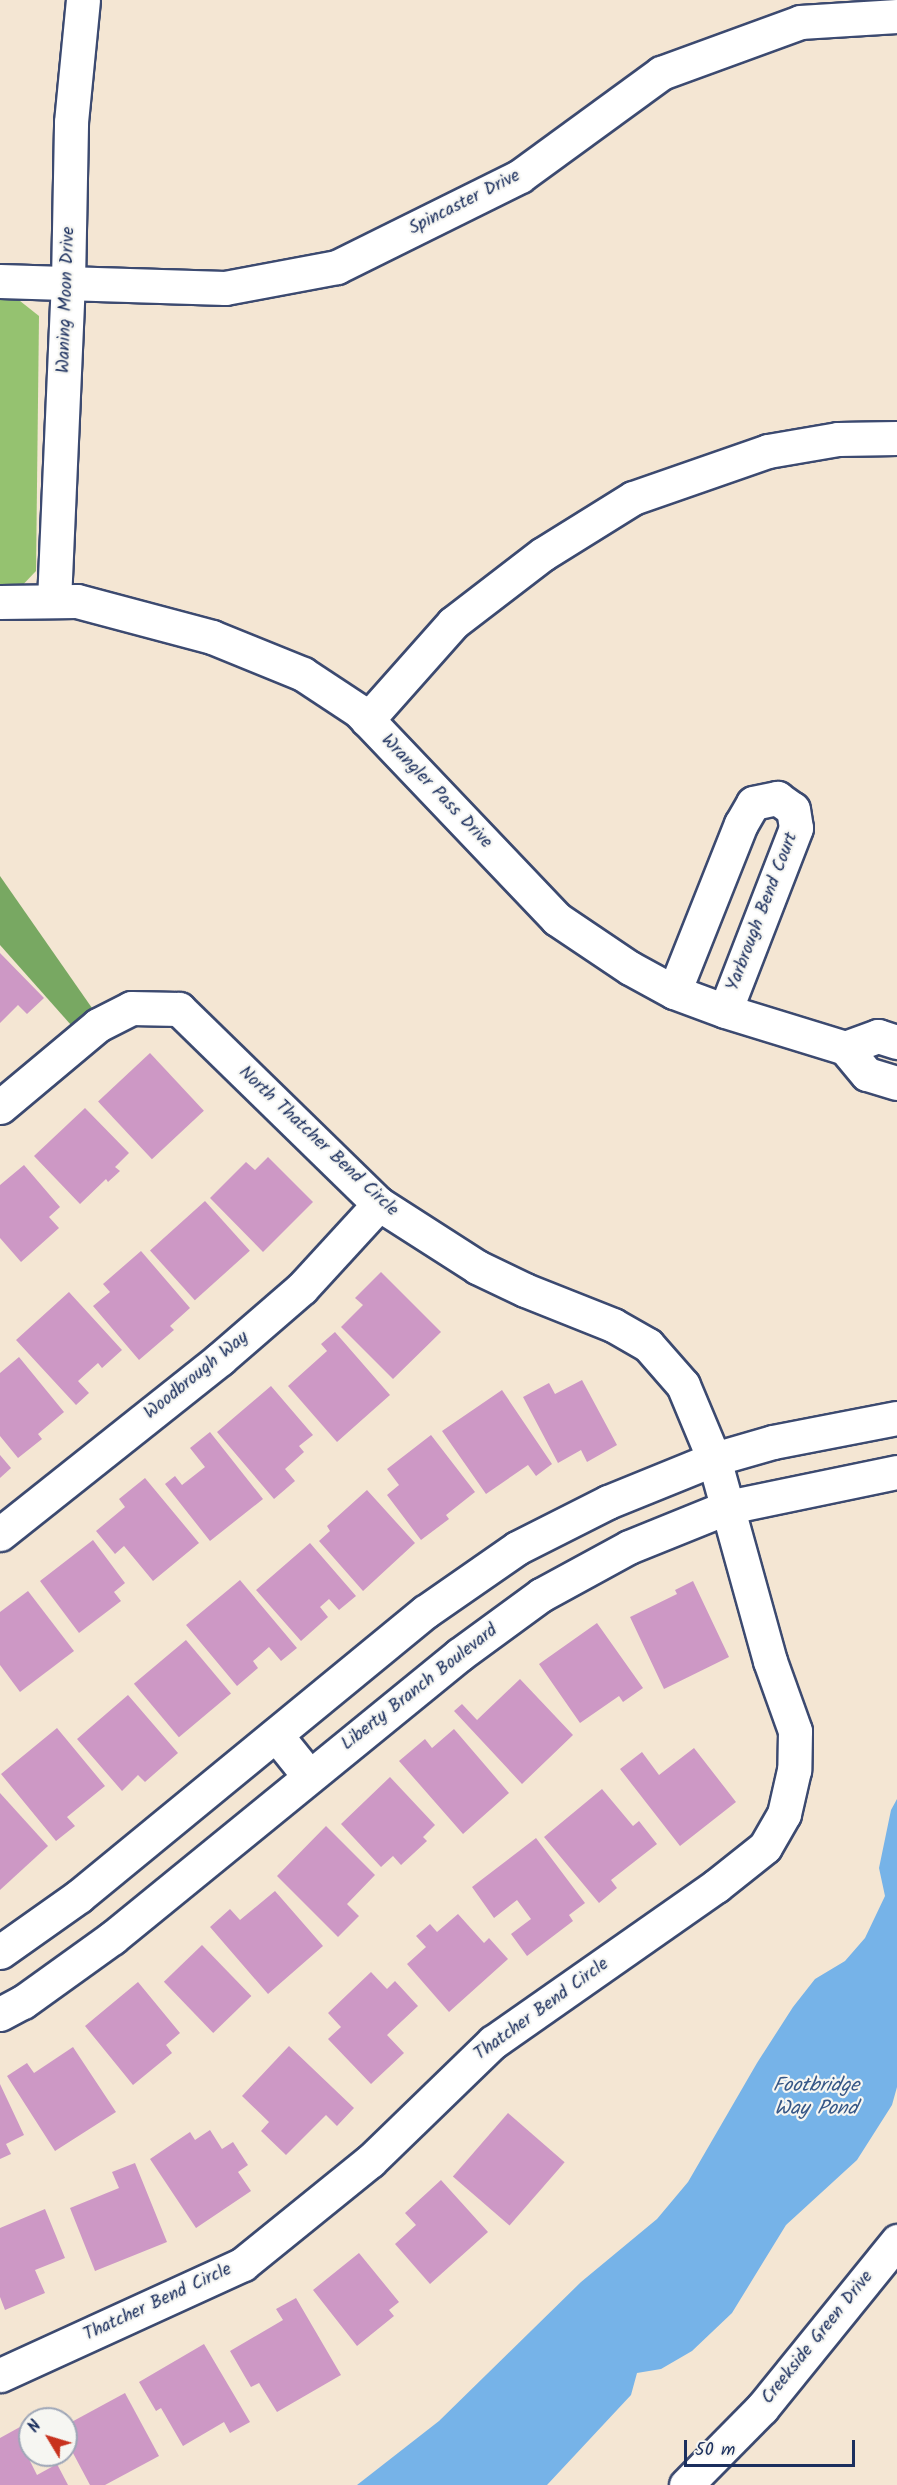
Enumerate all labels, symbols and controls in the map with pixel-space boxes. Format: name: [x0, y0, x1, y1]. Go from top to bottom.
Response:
street label: Spincaster Drive: [406, 166, 524, 240]
street label: Waning Moon Drive: [54, 226, 80, 374]
street label: Wrangler Pass Drive: [376, 730, 496, 854]
street label: Yarbrough Bend Court: [723, 830, 803, 994]
street label: North Thatcher Bend Circle: [234, 1062, 402, 1222]
street label: Woodbrough Way: [140, 1327, 254, 1425]
street label: Liberty Branch Boulevard: [338, 1620, 502, 1756]
street label: Thatcher Bend Circle: [471, 1954, 613, 2066]
water label: Footbridge Way Pond: [773, 2074, 859, 2121]
street label: Thatcher Bend Circle: [81, 2259, 235, 2347]
street label: Creekside Green Drive: [758, 2267, 878, 2409]
north arrow: [18, 2407, 78, 2467]
text: N: [22, 2415, 48, 2439]
scale bar: [687, 2428, 858, 2466]
text: 50 m: [695, 2436, 735, 2465]

